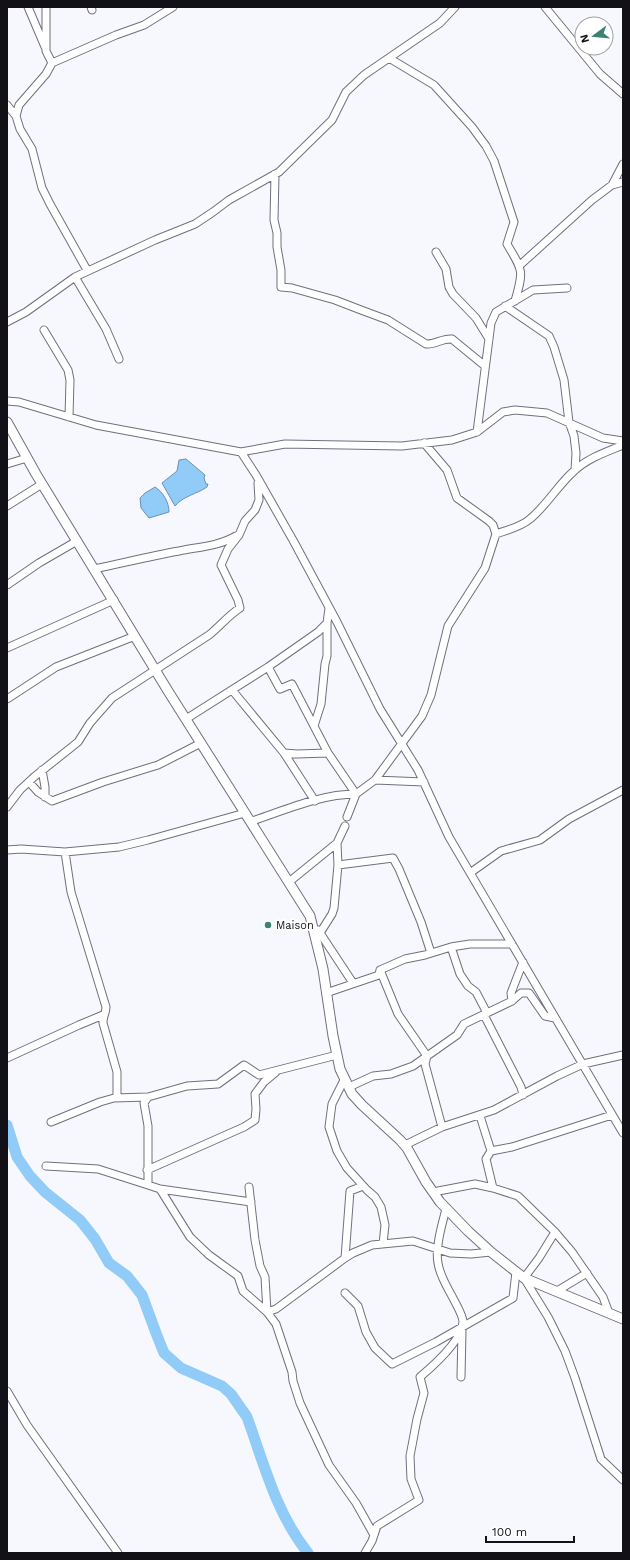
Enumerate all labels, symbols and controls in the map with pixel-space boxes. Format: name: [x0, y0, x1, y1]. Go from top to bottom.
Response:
north arrow: [574, 16, 614, 56]
text: N: [577, 33, 592, 44]
place label: Maison: [276, 919, 314, 932]
marker: Maison: [263, 920, 273, 930]
scale bar: [486, 1518, 574, 1544]
text: 100 m: [492, 1525, 527, 1539]

